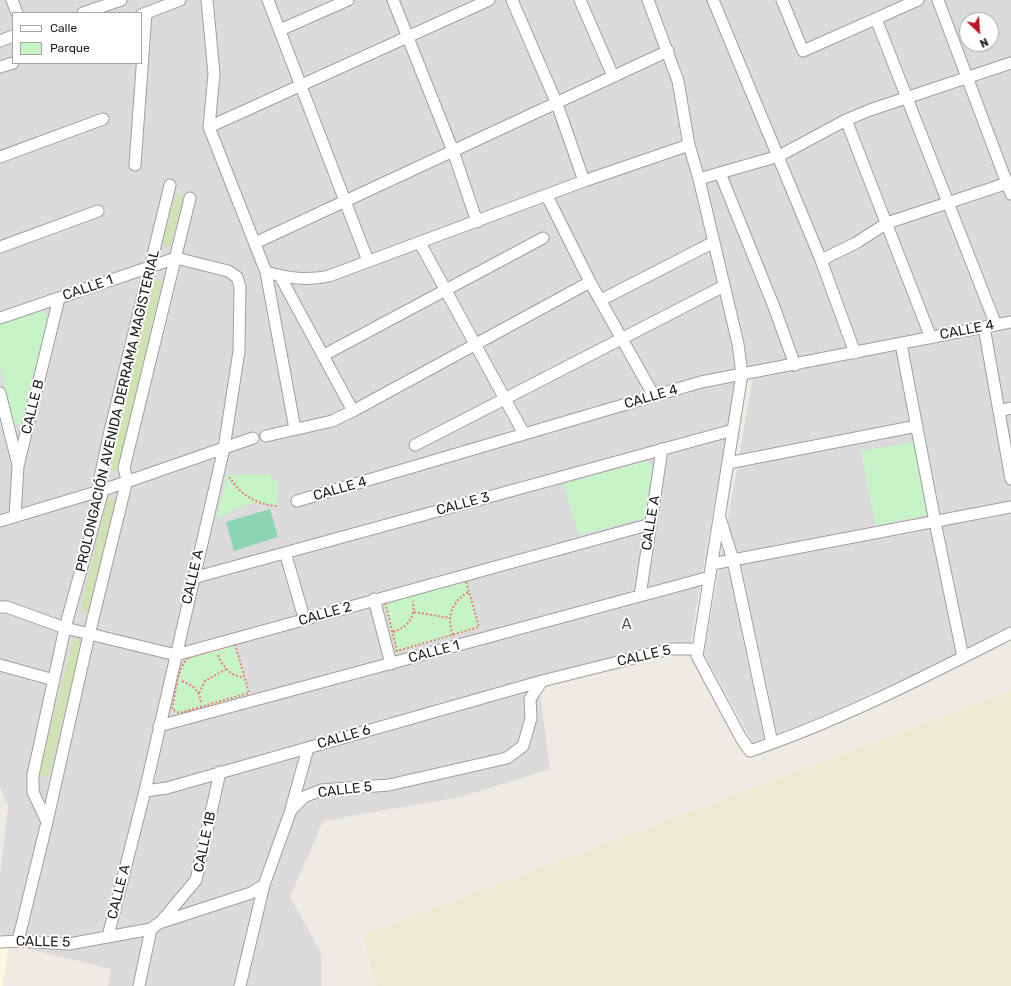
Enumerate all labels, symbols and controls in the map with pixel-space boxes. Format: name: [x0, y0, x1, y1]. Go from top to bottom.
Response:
legend: [12, 12, 142, 64]
north arrow: [959, 12, 999, 52]
text: Calle: [50, 21, 77, 35]
text: N: [978, 35, 990, 50]
text: Parque: [50, 41, 90, 55]
street label: PROLONGACIÓN AVENIDA DERRAMA MAGISTERIAL: [73, 248, 163, 574]
street label: CALLE 1: [61, 272, 115, 304]
street label: CALLE 4: [938, 317, 996, 343]
street label: CALLE B: [18, 378, 48, 436]
street label: CALLE 4: [622, 381, 680, 413]
street label: CALLE 4: [311, 473, 369, 505]
street label: CALLE 3: [434, 489, 492, 519]
street label: CALLE A: [638, 494, 664, 552]
street label: CALLE A: [179, 548, 207, 606]
street label: CALLE 2: [296, 598, 354, 630]
district label: A: [621, 616, 633, 634]
street label: CALLE 1: [407, 637, 461, 667]
street label: CALLE 5: [616, 642, 672, 670]
street label: CALLE 6: [315, 721, 373, 753]
street label: CALLE 5: [317, 778, 373, 802]
street label: CALLE 1B: [190, 810, 220, 874]
street label: CALLE A: [104, 863, 134, 921]
street label: CALLE 5: [16, 933, 70, 951]

